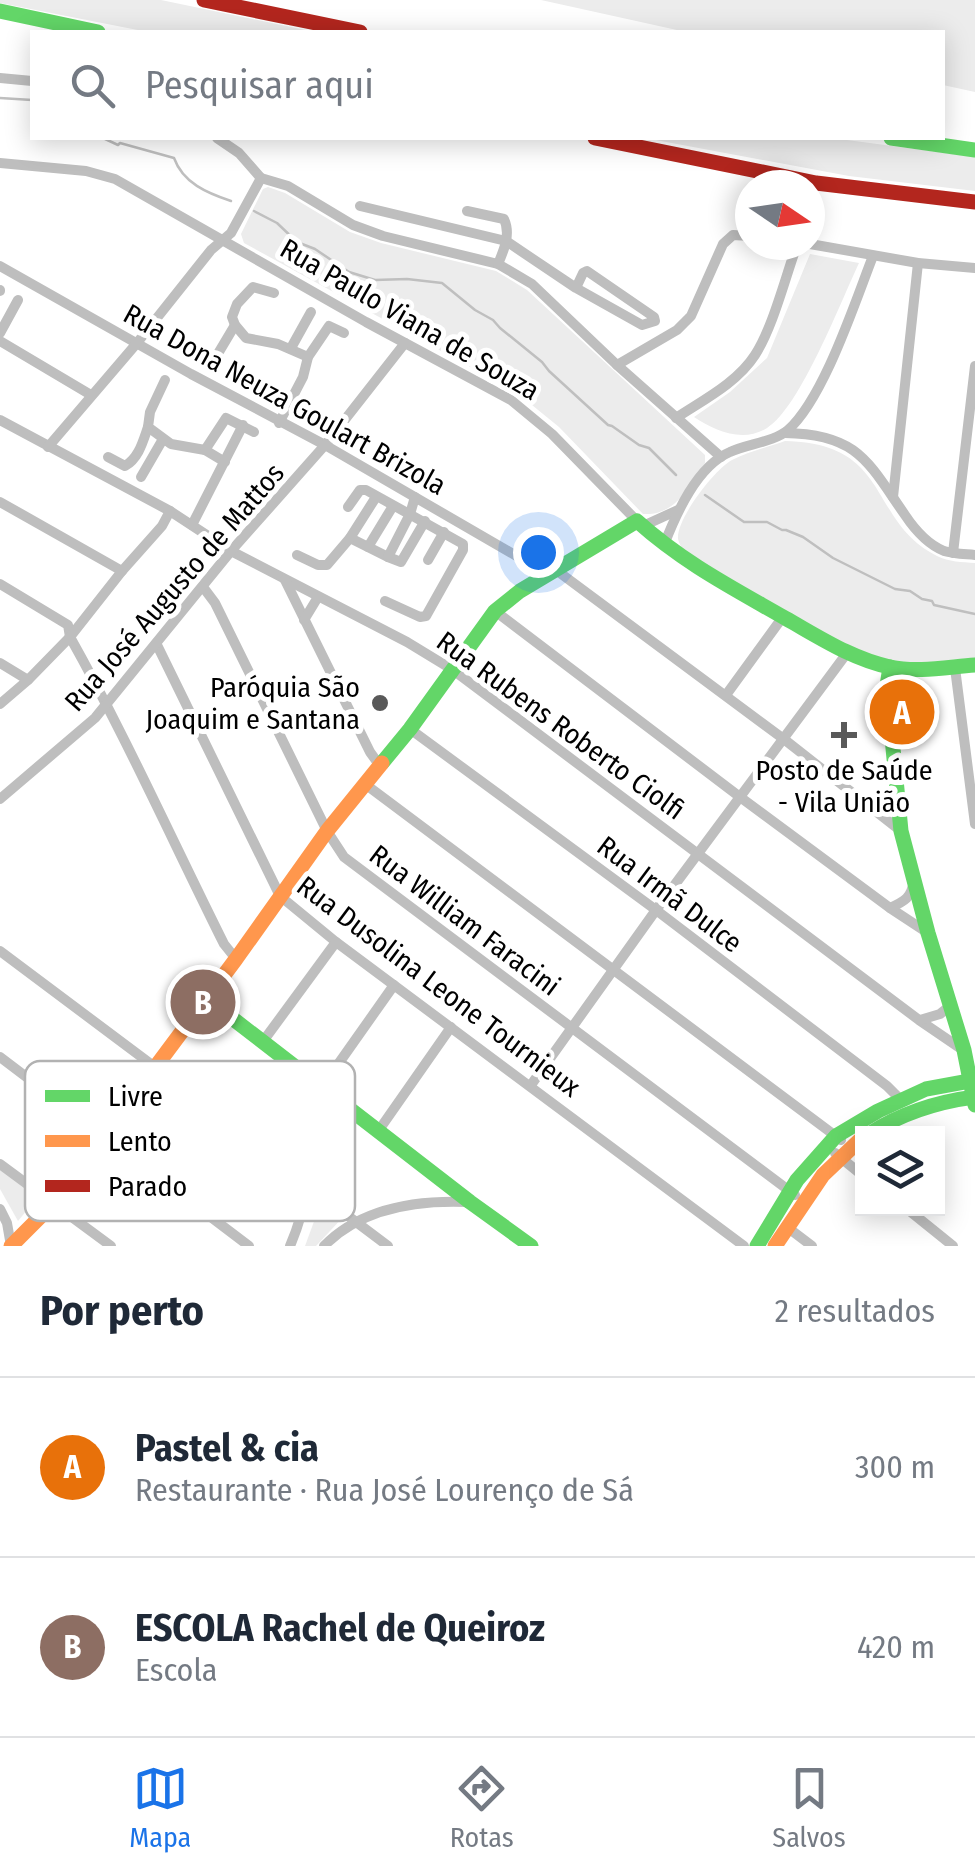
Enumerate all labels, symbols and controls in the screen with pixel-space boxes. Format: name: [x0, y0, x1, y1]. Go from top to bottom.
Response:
search box: [30, 30, 945, 140]
icon: search: [65, 58, 120, 113]
text: Pesquisar aqui: [145, 62, 374, 108]
north arrow: [735, 170, 825, 260]
street label: Rua Paulo Viana de Souza: [274, 232, 545, 407]
street label: Rua Dona Neuza Goulart Brizola: [118, 297, 452, 502]
street label: Rua José Augusto de Mattos: [58, 457, 291, 718]
your location: [513, 527, 564, 578]
street label: Rua Rubens Roberto Ciolfi: [430, 624, 691, 826]
place label: Paróquia São Joaquim e Santana: [145, 671, 360, 736]
pin: A: [870, 674, 934, 750]
marker: Paróquia São Joaquim e Santana: [369, 692, 391, 714]
marker: Posto de Saúde - Vila União: [831, 722, 857, 748]
place label: Posto de Saúde - Vila União: [755, 754, 933, 819]
street label: Rua Irmã Dulce: [591, 829, 749, 960]
street label: Rua William Faracini: [363, 838, 566, 1003]
street label: Rua Dusolina Leone Tournieux: [291, 869, 587, 1104]
pin: B: [170, 964, 236, 1040]
legend: [25, 1061, 355, 1221]
text: Livre: [108, 1080, 163, 1113]
text: Lento: [108, 1125, 172, 1158]
map controls: [855, 1126, 945, 1216]
button: layers: [855, 1126, 945, 1216]
text: Parado: [108, 1170, 187, 1203]
text: Por perto: [40, 1286, 204, 1336]
text: 2 resultados: [775, 1292, 935, 1330]
text: Pastel & cia: [135, 1425, 319, 1471]
text: A: [64, 1448, 81, 1486]
text: 300 m: [855, 1448, 935, 1486]
text: Restaurante · Rua José Lourenço de Sá: [135, 1471, 634, 1509]
text: ESCOLA Rachel de Queiroz: [135, 1605, 545, 1651]
text: B: [64, 1628, 81, 1666]
text: 420 m: [857, 1628, 935, 1666]
text: Escola: [135, 1651, 217, 1689]
tab: Mapa: [129, 1761, 191, 1854]
tab: Rotas: [450, 1761, 514, 1854]
tab: Salvos: [772, 1761, 846, 1854]

